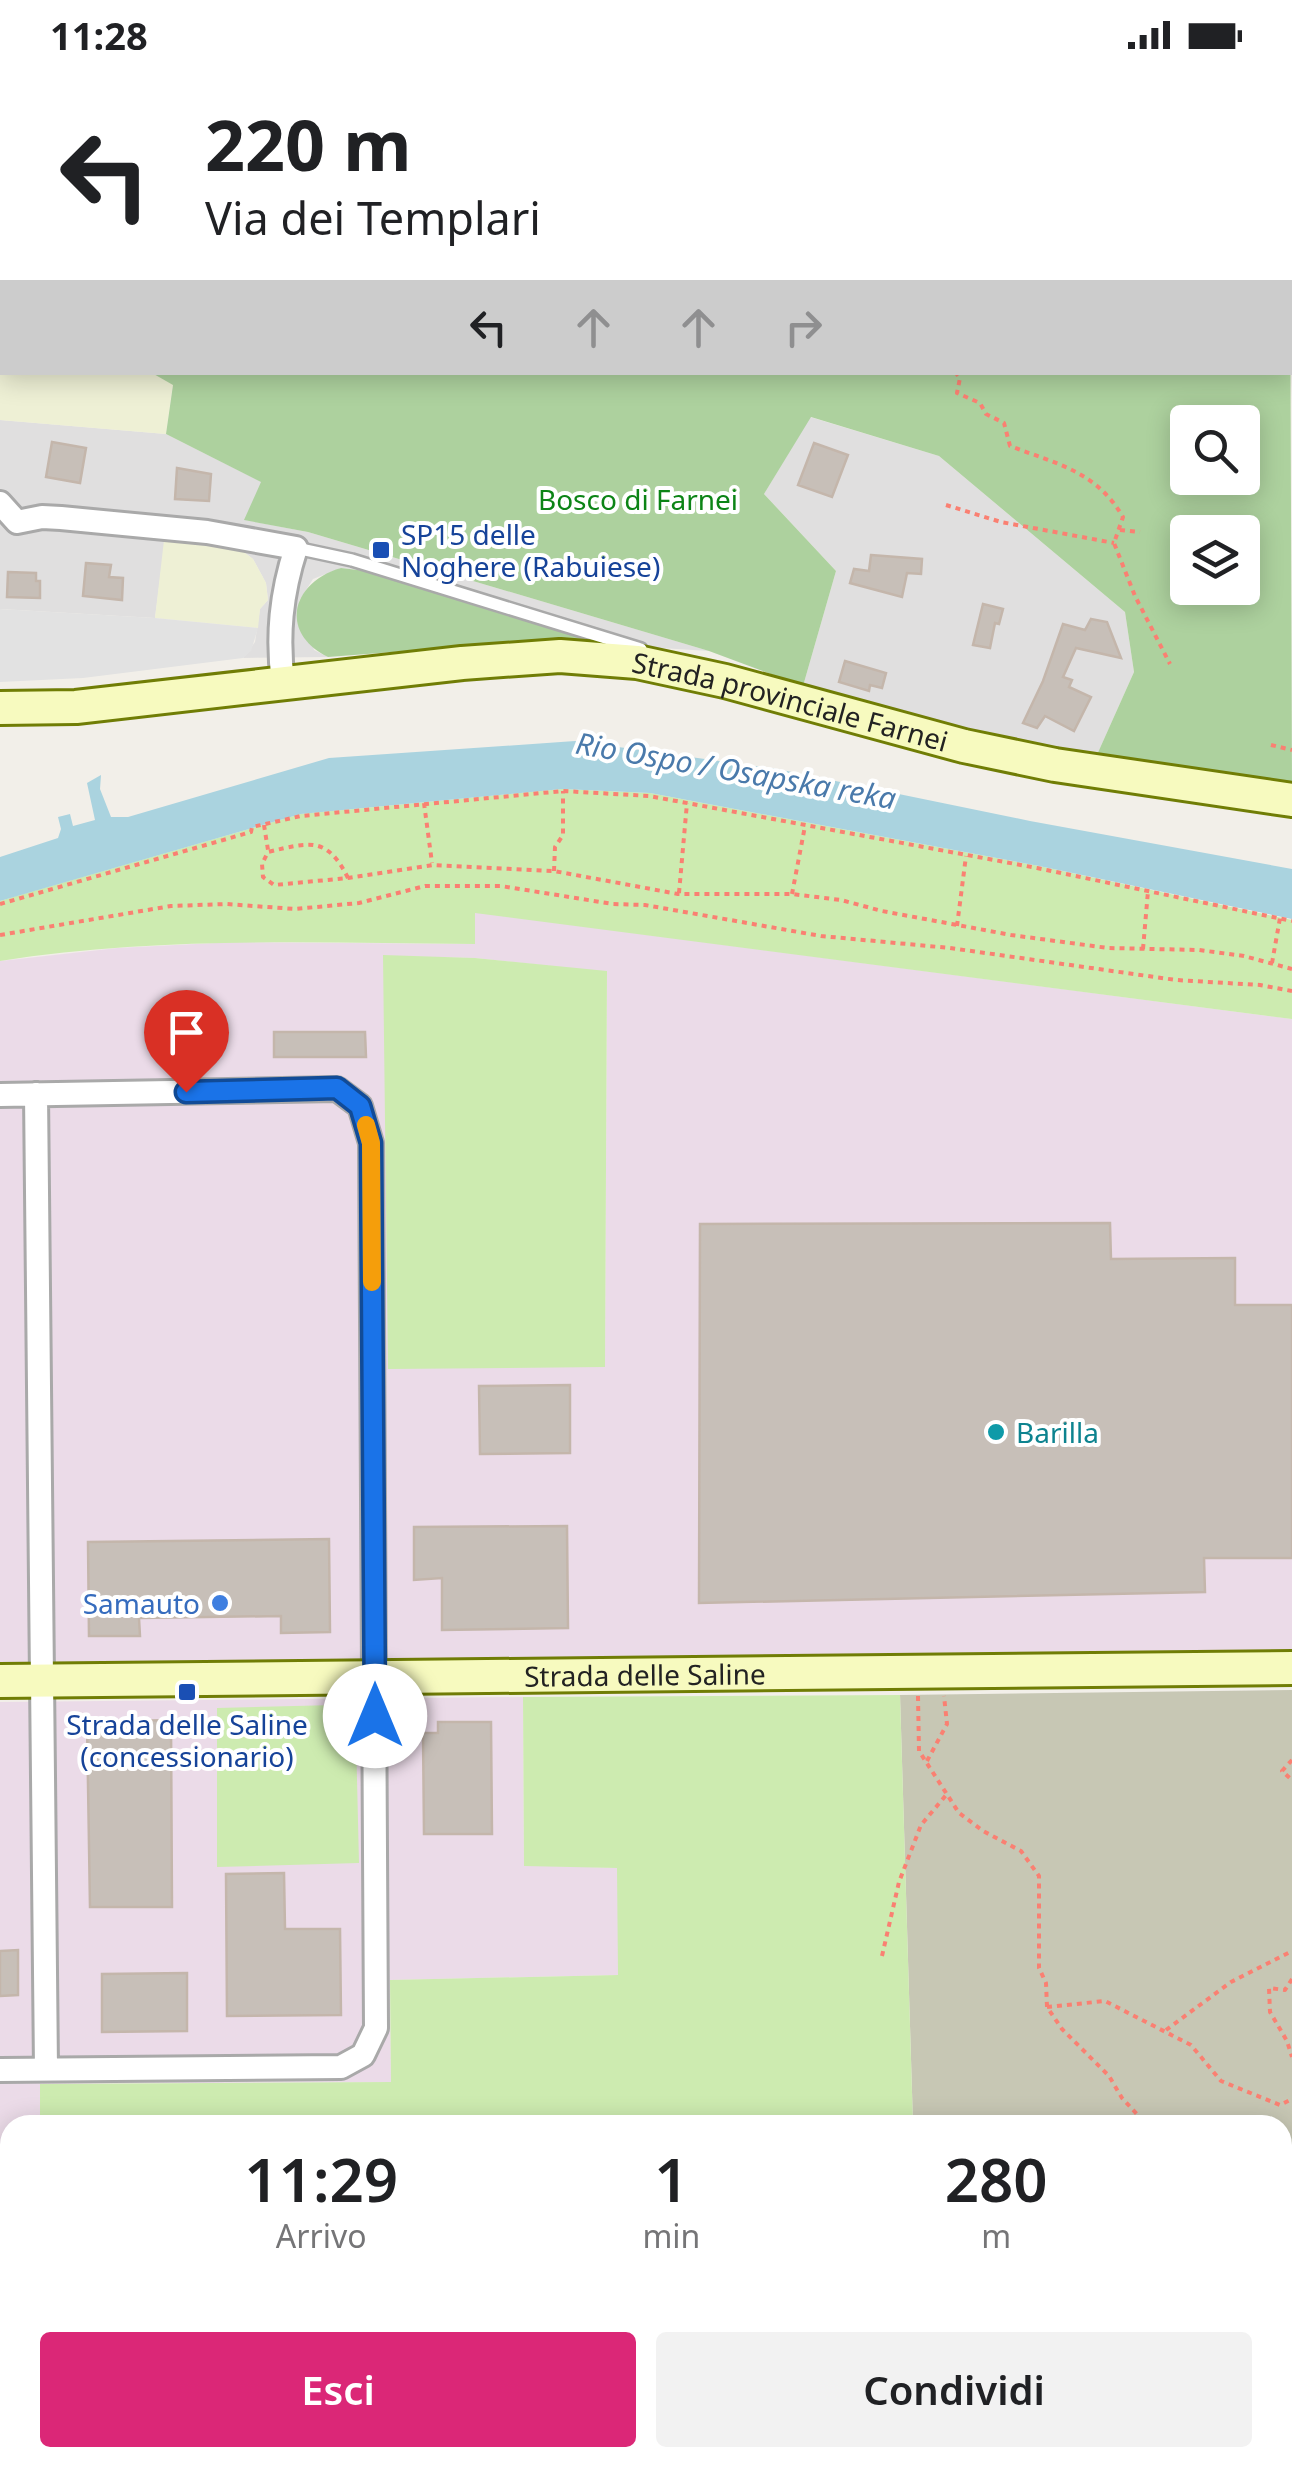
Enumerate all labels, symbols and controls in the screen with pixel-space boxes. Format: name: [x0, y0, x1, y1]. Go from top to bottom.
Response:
text: 11:28: [50, 9, 148, 61]
text: 220 m: [205, 96, 412, 192]
icon: left: [40, 110, 170, 240]
text: Via dei Templari: [205, 187, 541, 248]
icon: left: [461, 300, 516, 355]
icon: ahead: [566, 300, 621, 355]
icon: ahead: [671, 300, 726, 355]
icon: right: [776, 300, 831, 355]
map controls: [1170, 405, 1260, 605]
button: search: [1170, 405, 1260, 495]
park label: Bosco di Farnei: [538, 480, 738, 518]
place label: SP15 delle Noghere (Rabuiese): [401, 515, 660, 585]
button: layers: [1170, 515, 1260, 605]
marker: SP15 delle Noghere (Rabuiese): [370, 539, 392, 561]
street label: Strada provinciale Farnei: [629, 643, 952, 760]
water label: Rio Ospo / Osapska reka: [573, 722, 899, 818]
pin: [144, 990, 229, 1093]
icon: arrive: [159, 1005, 214, 1060]
place label: Barilla: [1016, 1413, 1099, 1451]
marker: Barilla: [985, 1421, 1007, 1443]
place label: Samauto: [83, 1584, 200, 1622]
marker: Samauto: [209, 1592, 231, 1614]
street label: Strada delle Saline: [524, 1654, 766, 1695]
position arrow: [323, 1664, 427, 1768]
marker: Strada delle Saline (concessionario): [176, 1681, 198, 1703]
place label: Strada delle Saline (concessionario): [66, 1705, 308, 1775]
text: 11:29: [244, 2138, 398, 2220]
text: 1: [654, 2138, 689, 2220]
text: 280: [945, 2138, 1048, 2220]
text: Arrivo: [276, 2214, 367, 2257]
text: min: [642, 2214, 700, 2257]
text: m: [981, 2214, 1011, 2257]
button: Esci: [40, 2332, 636, 2447]
button: Condividi: [656, 2332, 1252, 2447]

